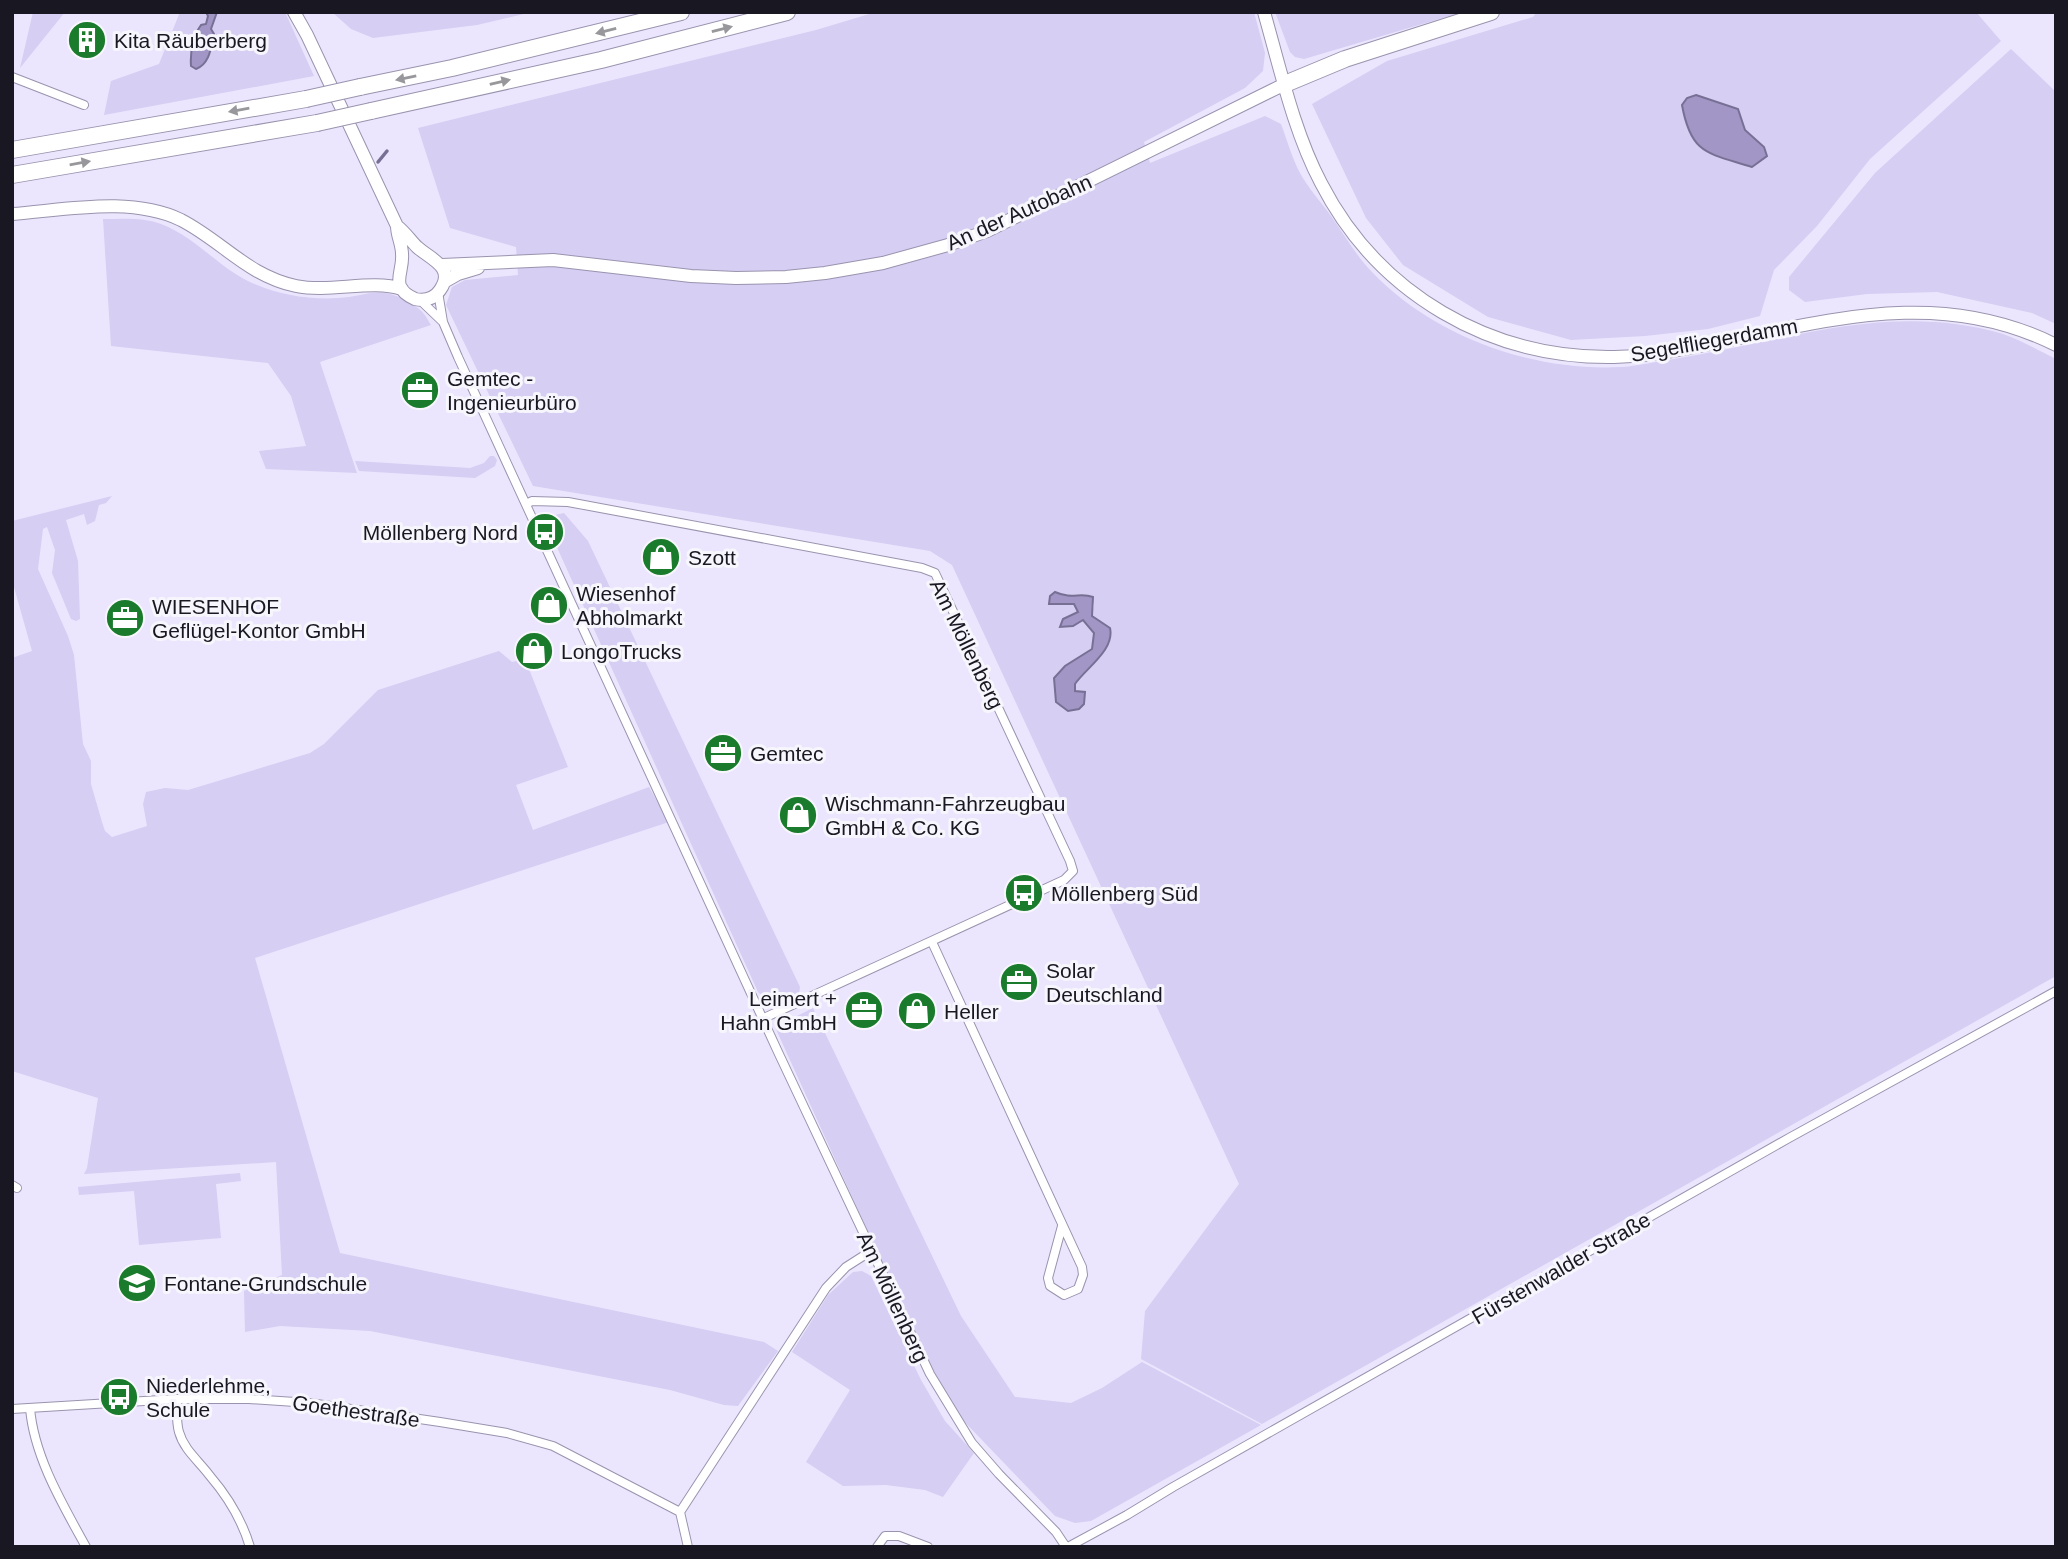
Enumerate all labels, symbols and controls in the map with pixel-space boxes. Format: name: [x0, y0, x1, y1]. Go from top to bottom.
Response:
building icon: Kita Räuberberg: [66, 19, 108, 61]
one-way arrow: [711, 23, 733, 34]
one-way arrow: [595, 26, 617, 37]
place label: Kita Räuberberg: [114, 29, 267, 52]
one-way arrow: [395, 72, 417, 83]
one-way arrow: [489, 77, 511, 88]
one-way arrow: [228, 105, 250, 116]
one-way arrow: [69, 157, 91, 168]
street label: An der Autobahn: [943, 170, 1095, 254]
street label: Segelfliegerdamm: [1629, 314, 1799, 366]
place label: Gemtec - Ingenieurbüro: [447, 367, 577, 414]
office icon: Gemtec - Ingenieurbüro: [399, 369, 441, 411]
bus stop icon: Möllenberg Nord: [524, 511, 566, 553]
place label: Möllenberg Nord: [363, 521, 518, 544]
shop icon: Szott: [640, 536, 682, 578]
place label: Szott: [688, 546, 736, 569]
street label: Am Möllenberg: [926, 575, 1008, 713]
place label: Wiesenhof Abholmarkt: [576, 582, 682, 629]
shop icon: Wiesenhof Abholmarkt: [528, 584, 570, 626]
place label: WIESENHOF Geflügel-Kontor GmbH: [152, 595, 366, 642]
office icon: WIESENHOF Geflügel-Kontor GmbH: [104, 597, 146, 639]
shop icon: LongoTrucks: [513, 630, 555, 672]
place label: LongoTrucks: [561, 640, 682, 663]
office icon: Gemtec: [702, 732, 744, 774]
place label: Gemtec: [750, 742, 824, 765]
place label: Wischmann-Fahrzeugbau GmbH & Co. KG: [825, 792, 1065, 839]
shop icon: Wischmann-Fahrzeugbau GmbH & Co. KG: [777, 794, 819, 836]
bus stop icon: Möllenberg Süd: [1003, 872, 1045, 914]
place label: Möllenberg Süd: [1051, 882, 1198, 905]
place label: Solar Deutschland: [1046, 959, 1163, 1006]
office icon: Solar Deutschland: [998, 961, 1040, 1003]
place label: Leimert + Hahn GmbH: [720, 987, 837, 1034]
office icon: Leimert + Hahn GmbH: [843, 989, 885, 1031]
shop icon: Heller: [896, 990, 938, 1032]
place label: Heller: [944, 1000, 999, 1023]
street label: Fürstenwalder Straße: [1468, 1208, 1654, 1328]
street label: Am Möllenberg: [853, 1228, 933, 1366]
school or university icon: Fontane-Grundschule: [116, 1262, 158, 1304]
place label: Fontane-Grundschule: [164, 1272, 367, 1295]
place label: Niederlehme, Schule: [146, 1374, 271, 1421]
bus stop icon: Niederlehme, Schule: [98, 1376, 140, 1418]
street label: Goethestraße: [291, 1391, 421, 1431]

